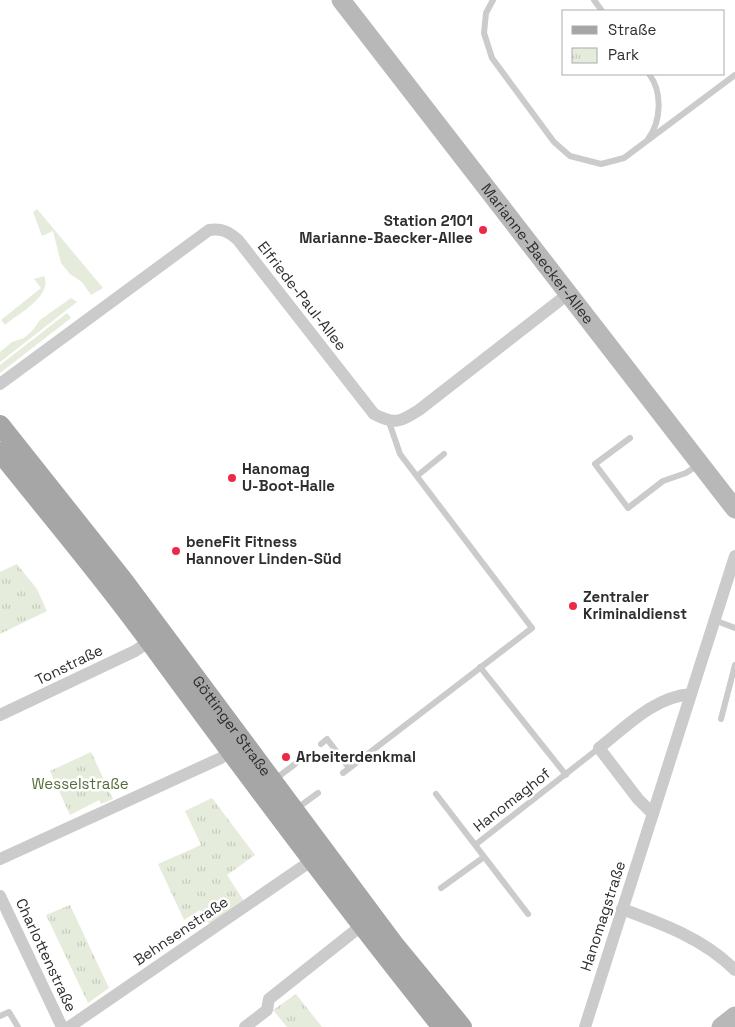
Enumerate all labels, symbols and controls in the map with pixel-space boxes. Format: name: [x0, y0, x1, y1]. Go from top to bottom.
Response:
legend: [562, 10, 725, 75]
text: Straße: [608, 20, 657, 39]
text: Park: [608, 45, 639, 64]
street label: Marianne-Baecker-Allee: [477, 179, 598, 328]
place label: Station 2101 Marianne-Baecker-Allee: [299, 211, 473, 247]
marker: Station 2101 Marianne-Baecker-Allee: [477, 224, 489, 236]
street label: Elfriede-Paul-Allee: [254, 237, 351, 354]
place label: Hanomag U-Boot-Halle: [242, 459, 335, 495]
marker: Hanomag U-Boot-Halle: [226, 472, 238, 484]
place label: beneFit Fitness Hannover Linden-Süd: [186, 532, 342, 568]
marker: beneFit Fitness Hannover Linden-Süd: [170, 545, 182, 557]
place label: Zentraler Kriminaldienst: [583, 587, 687, 623]
marker: Zentraler Kriminaldienst: [567, 600, 579, 612]
street label: Tonstraße: [32, 640, 106, 689]
street label: Göttinger Straße: [189, 672, 276, 780]
place label: Arbeiterdenkmal: [296, 747, 416, 766]
marker: Arbeiterdenkmal: [280, 751, 292, 763]
street label: Hanomaghof: [469, 763, 554, 836]
park label: Wesselstraße: [31, 774, 129, 793]
street label: Hanomagstraße: [576, 858, 629, 973]
street label: Behnsenstraße: [130, 892, 232, 969]
street label: Charlottenstraße: [12, 895, 81, 1015]

